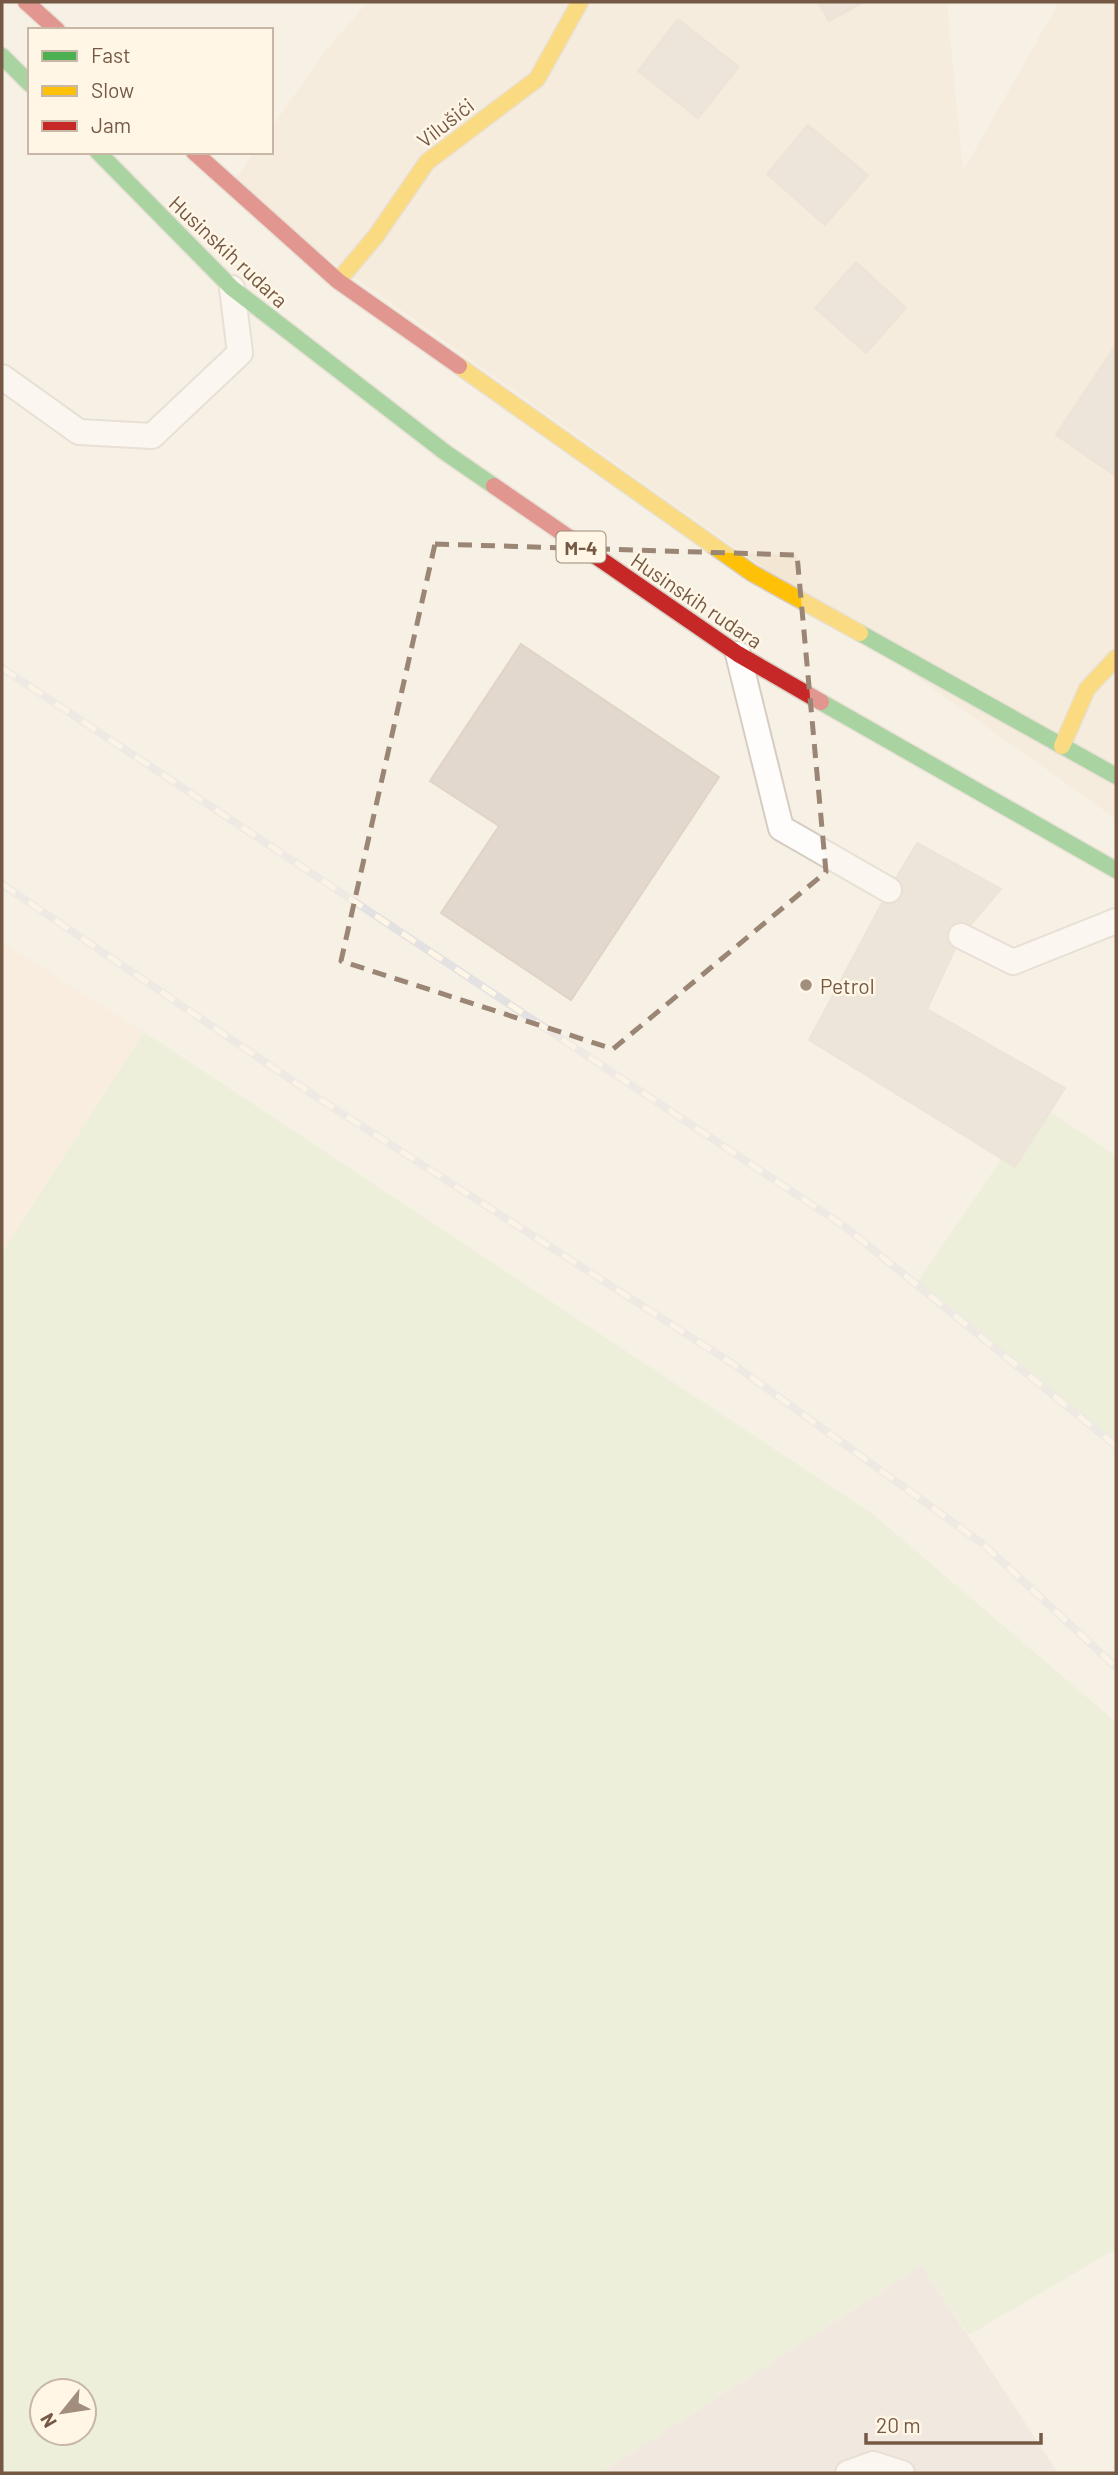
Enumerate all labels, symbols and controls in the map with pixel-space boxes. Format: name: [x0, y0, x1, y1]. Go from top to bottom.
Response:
legend: [28, 28, 273, 154]
text: Fast: [91, 42, 131, 67]
text: Slow: [91, 77, 134, 102]
street label: Vilušići: [411, 92, 479, 152]
text: Jam: [91, 112, 131, 137]
street label: Husinskih rudara: [165, 190, 293, 312]
road number: M-4: [556, 532, 606, 562]
street label: Husinskih rudara: [627, 547, 767, 653]
place label: Petrol: [820, 973, 875, 998]
marker: Petrol: [798, 977, 814, 993]
north arrow: [28, 2377, 98, 2447]
scale bar: [866, 2402, 1041, 2446]
text: N: [35, 2410, 61, 2432]
text: 20 m: [876, 2412, 921, 2437]

